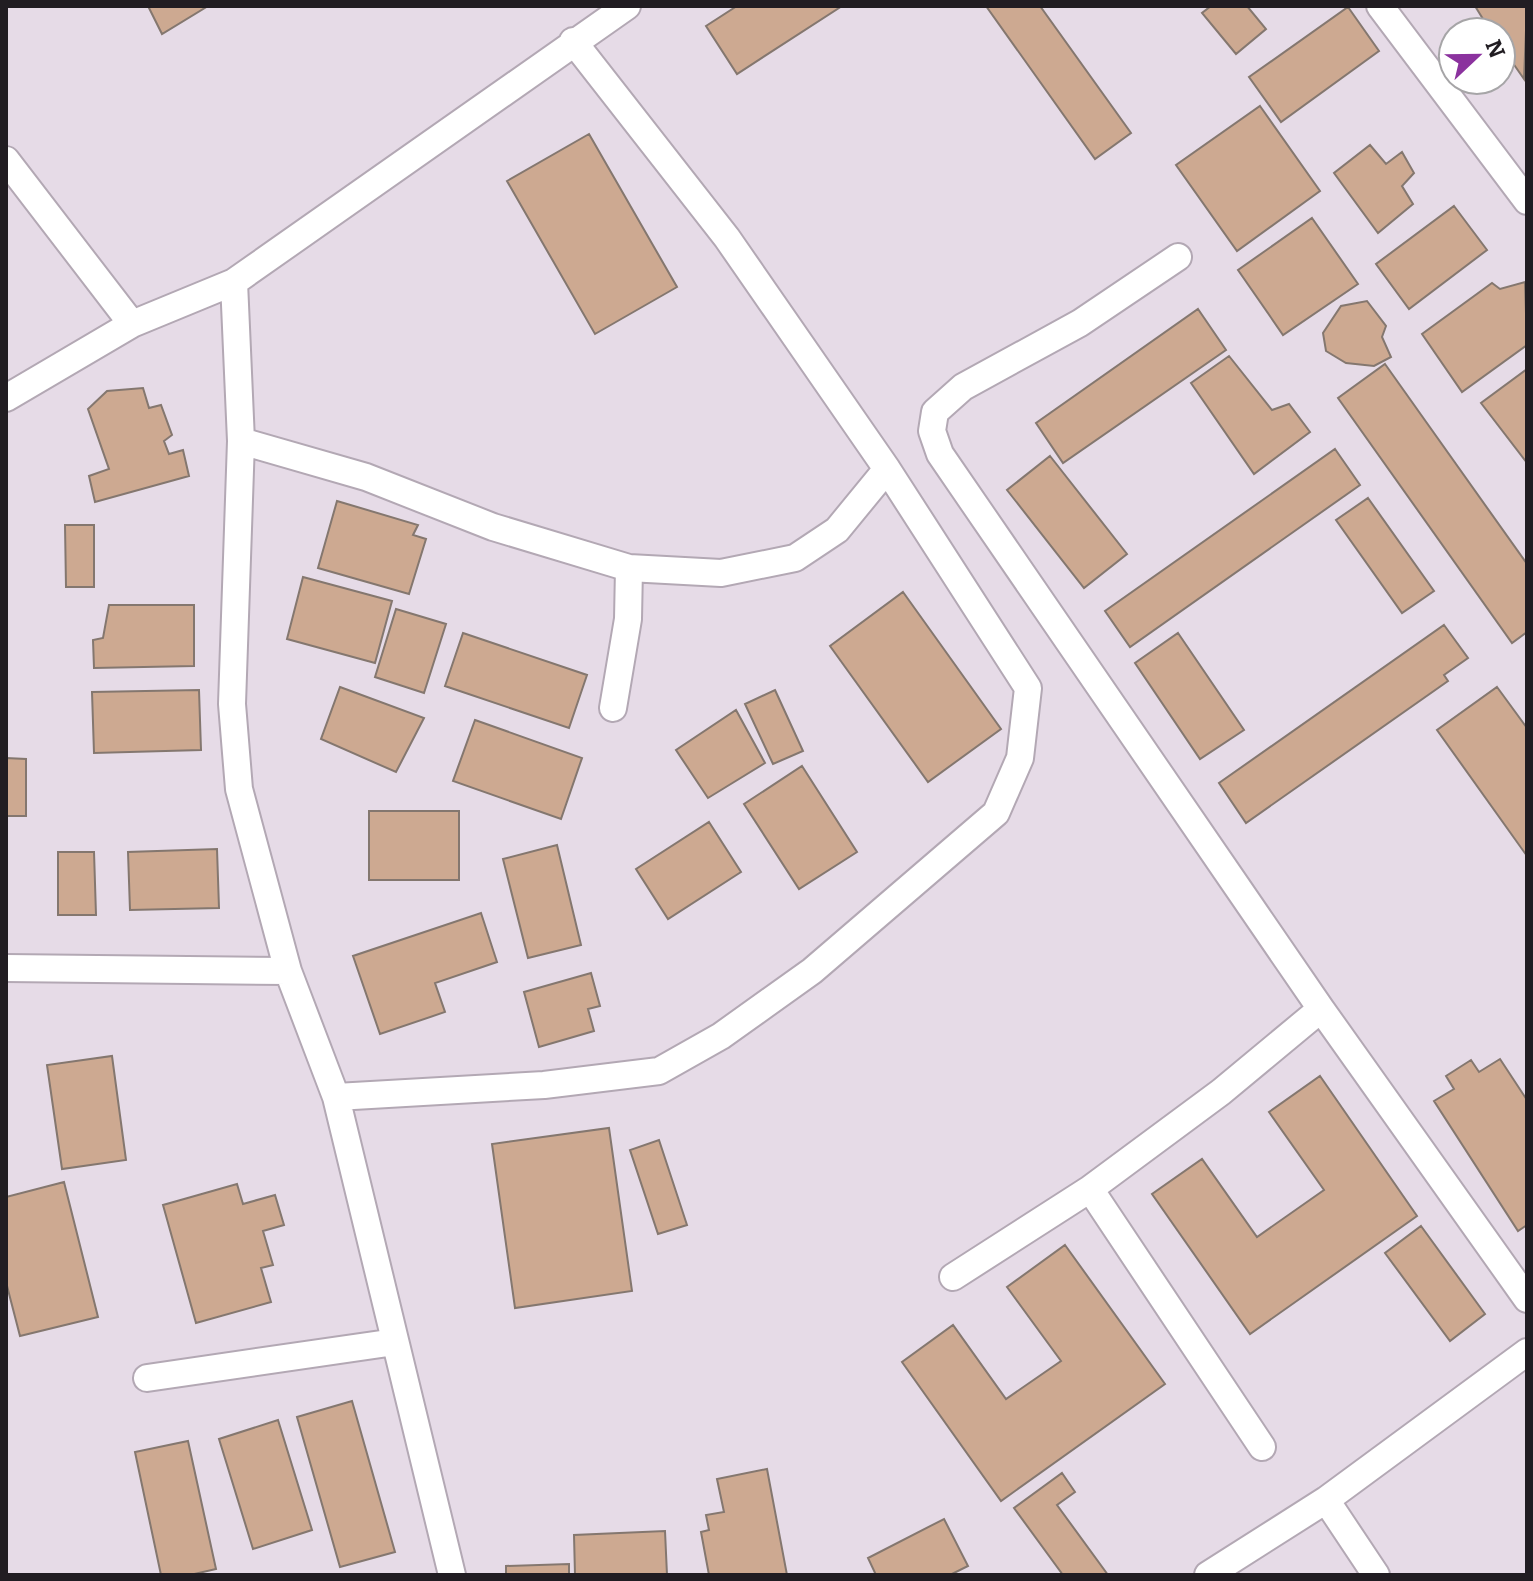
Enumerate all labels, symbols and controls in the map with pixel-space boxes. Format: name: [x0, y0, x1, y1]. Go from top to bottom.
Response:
north arrow: [1437, 16, 1517, 96]
text: N: [1479, 36, 1511, 62]

